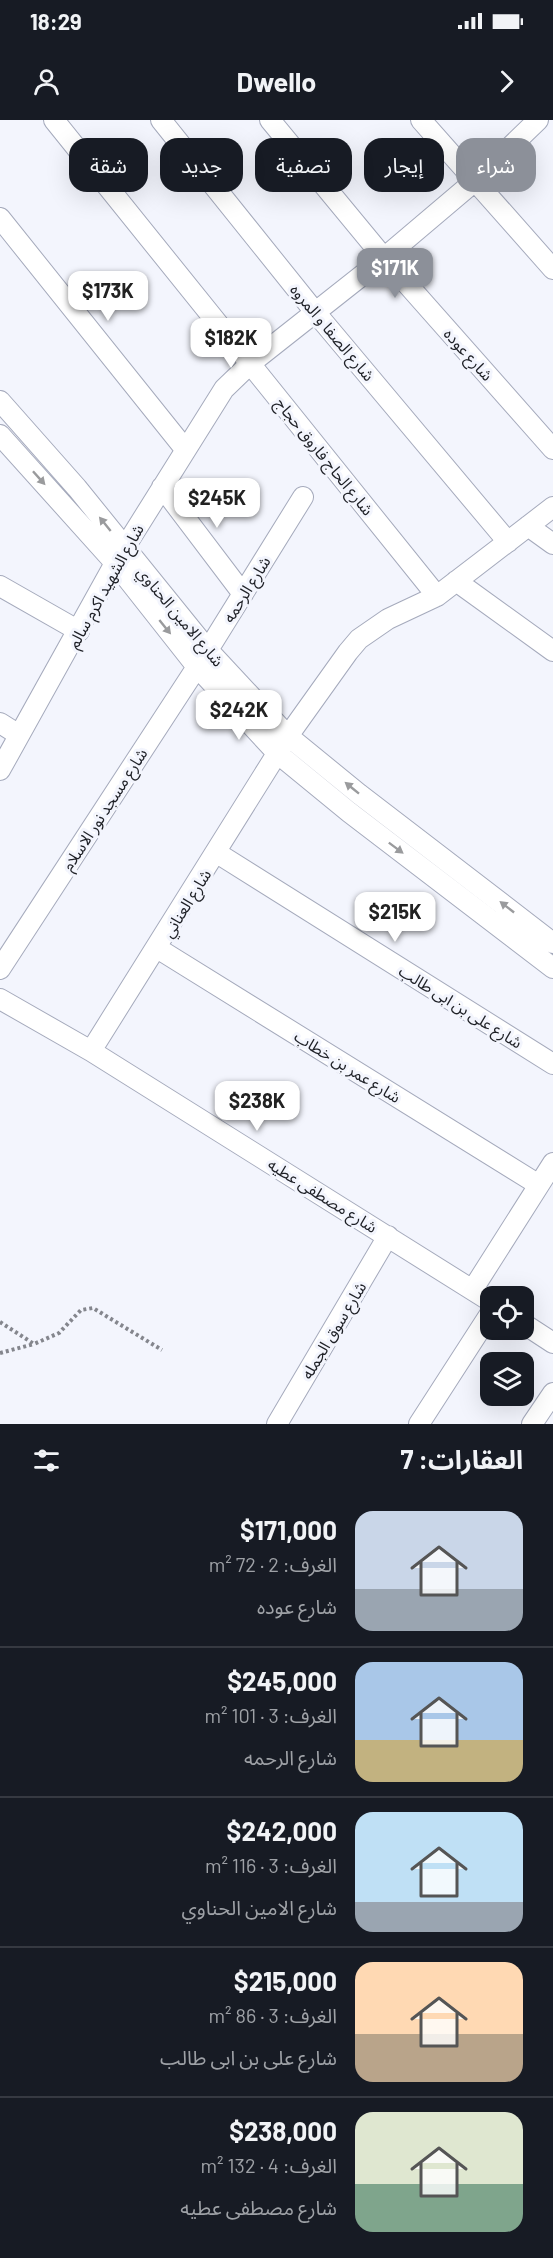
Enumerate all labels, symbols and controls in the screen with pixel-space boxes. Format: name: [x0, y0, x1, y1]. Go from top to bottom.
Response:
text: 18:29: [30, 8, 82, 34]
icon: person: [30, 65, 63, 98]
text: Dwello: [237, 65, 316, 97]
icon: forward: [490, 65, 523, 98]
chip: شقة: [69, 138, 148, 192]
chip: جديد: [160, 138, 243, 192]
chip: تصفية: [255, 138, 352, 192]
chip: إيجار: [364, 138, 444, 192]
chip: شراء: [456, 138, 536, 192]
pin: $171K: [353, 248, 437, 299]
text: $171K: [371, 255, 419, 279]
pin: $173K: [66, 271, 150, 322]
text: $173K: [82, 278, 134, 302]
street label: شارع الصفا و المروه: [284, 280, 379, 387]
pin: $182K: [189, 318, 273, 369]
street label: شارع عوده: [438, 324, 498, 387]
text: $182K: [204, 325, 258, 349]
street label: شارع الحاج فاروق حجاج: [269, 393, 378, 521]
one-way arrow: [32, 470, 45, 485]
pin: $245K: [175, 478, 259, 529]
text: $245K: [188, 485, 246, 509]
one-way arrow: [99, 516, 112, 532]
street label: شارع الشهيد اكرم سالم: [63, 521, 151, 653]
street label: شارع الرحمه: [218, 552, 277, 628]
street label: شارع الامين الحناوي: [131, 562, 228, 672]
one-way arrow: [159, 619, 172, 635]
pin: $242K: [197, 690, 281, 741]
text: $242K: [210, 697, 268, 721]
street label: شارع مسجد نور الاسلام: [57, 744, 154, 876]
one-way arrow: [344, 782, 360, 795]
one-way arrow: [388, 842, 404, 854]
street label: شارع العناني: [158, 865, 218, 943]
pin: $215K: [353, 892, 437, 943]
text: $215K: [369, 899, 421, 923]
one-way arrow: [499, 902, 514, 914]
street label: شارع على بن ابى طالب: [394, 960, 526, 1055]
street label: شارع عمر بن خطاب: [289, 1026, 405, 1110]
pin: $238K: [215, 1081, 299, 1132]
text: $238K: [229, 1088, 285, 1112]
street label: شارع مصطفى عطيه: [263, 1154, 381, 1240]
street label: شارع سوق الجمله: [297, 1278, 373, 1384]
map controls: [480, 1286, 534, 1406]
button: locate: [480, 1286, 534, 1340]
button: layers: [480, 1352, 534, 1406]
text: العقارات: 7: [401, 1443, 523, 1474]
icon: filters: [30, 1444, 63, 1477]
text: $171,000: [240, 1514, 337, 1545]
icon: home: [403, 1535, 475, 1607]
text: الغرف: 2 · 72 m²: [209, 1552, 337, 1576]
text: شارع عوده: [257, 1594, 337, 1618]
text: $245,000: [227, 1665, 337, 1696]
icon: home: [403, 1686, 475, 1758]
text: الغرف: 3 · 101 m²: [205, 1703, 337, 1727]
text: شارع الرحمه: [244, 1745, 337, 1769]
text: $242,000: [227, 1815, 337, 1846]
icon: home: [403, 1836, 475, 1908]
text: الغرف: 3 · 116 m²: [205, 1853, 337, 1877]
text: شارع الامين الحناوي: [182, 1895, 337, 1919]
text: $215,000: [234, 1965, 337, 1996]
icon: home: [403, 1986, 475, 2058]
text: الغرف: 3 · 86 m²: [209, 2003, 337, 2027]
text: شارع على بن ابى طالب: [160, 2045, 337, 2069]
text: $238,000: [229, 2115, 337, 2146]
icon: home: [403, 2136, 475, 2208]
text: الغرف: 4 · 132 m²: [201, 2153, 337, 2177]
text: شارع مصطفى عطيه: [180, 2195, 337, 2219]

